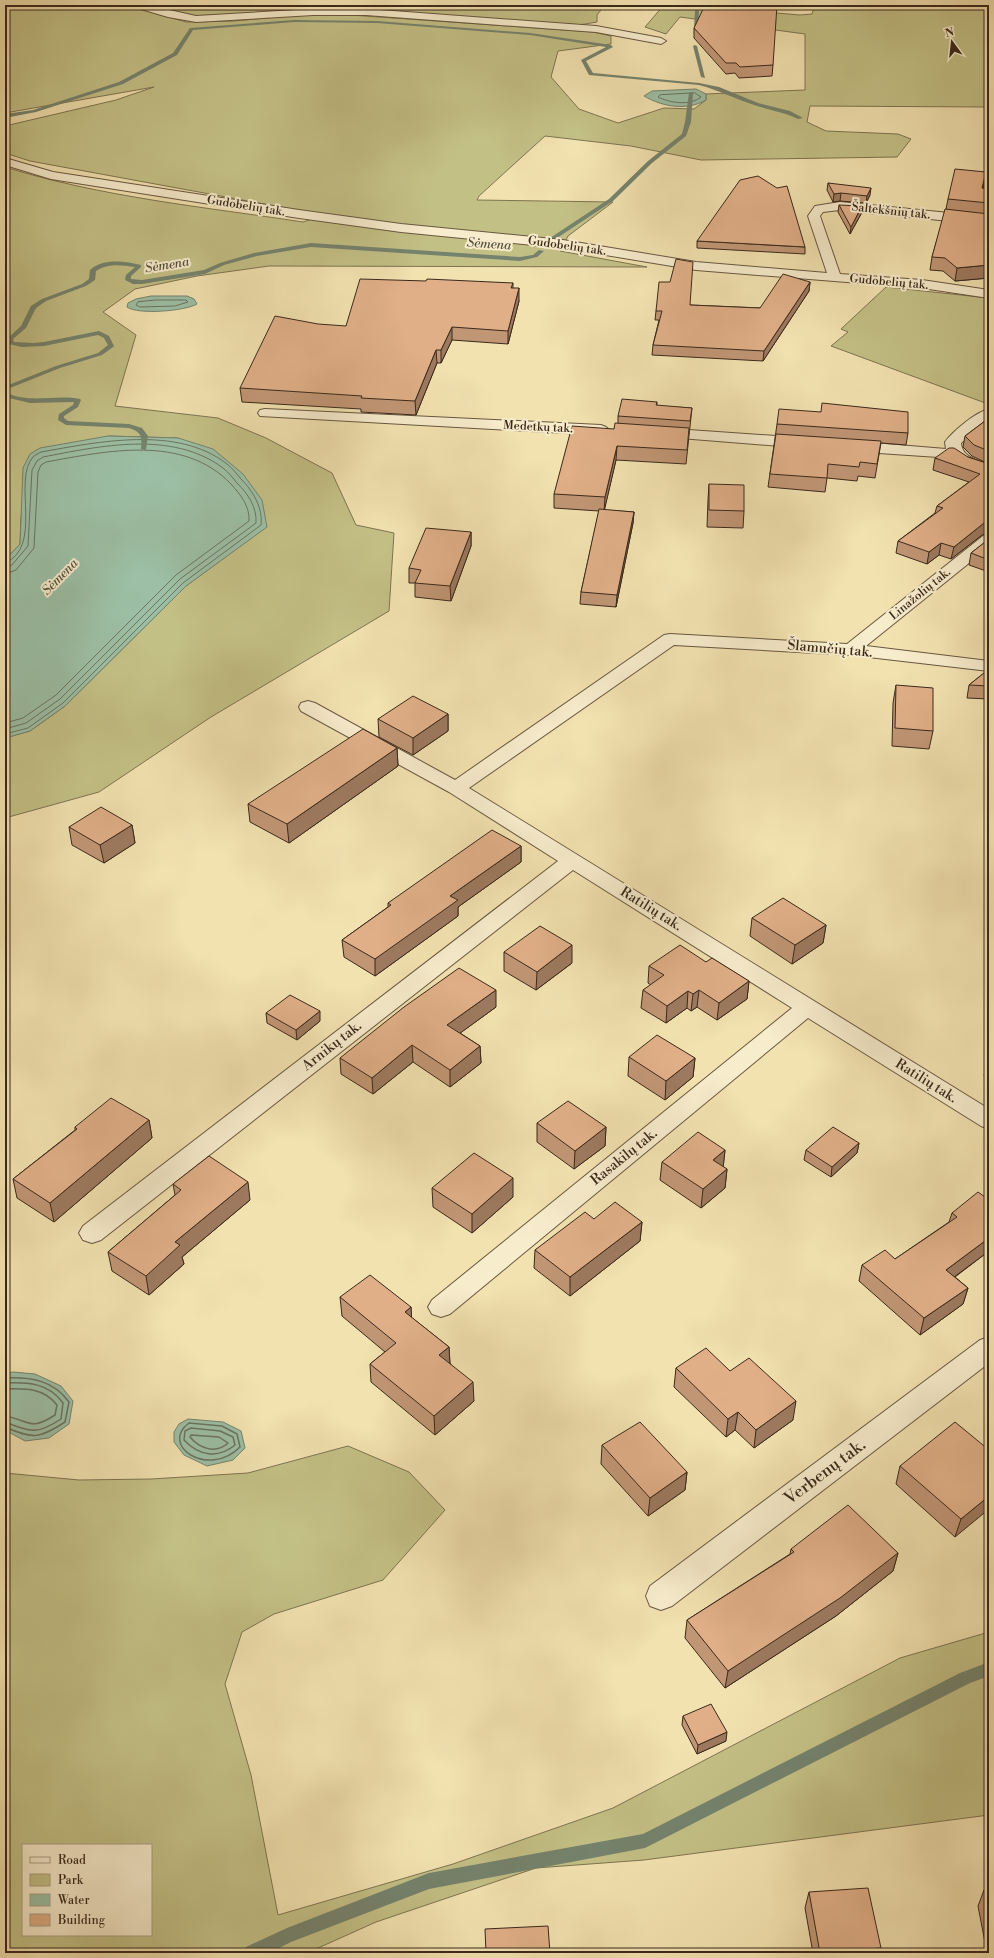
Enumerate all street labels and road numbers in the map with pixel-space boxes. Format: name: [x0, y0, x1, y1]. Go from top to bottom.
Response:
street label: Gudobelių tak.: [206, 192, 286, 220]
street label: Šaltekšnių tak.: [851, 197, 932, 223]
street label: Gudobelių tak.: [527, 233, 607, 259]
street label: Gudobelių tak.: [849, 271, 929, 293]
street label: Medetkų tak.: [503, 418, 574, 436]
street label: Linažolių tak.: [886, 565, 954, 623]
street label: Šlamučių tak.: [787, 634, 874, 662]
street label: Ratilių tak.: [617, 883, 685, 935]
street label: Arnikų tak.: [298, 1017, 365, 1076]
street label: Ratilių tak.: [892, 1055, 960, 1107]
street label: Rasakilų tak.: [587, 1125, 661, 1189]
street label: Verbenų tak.: [779, 1434, 870, 1510]

